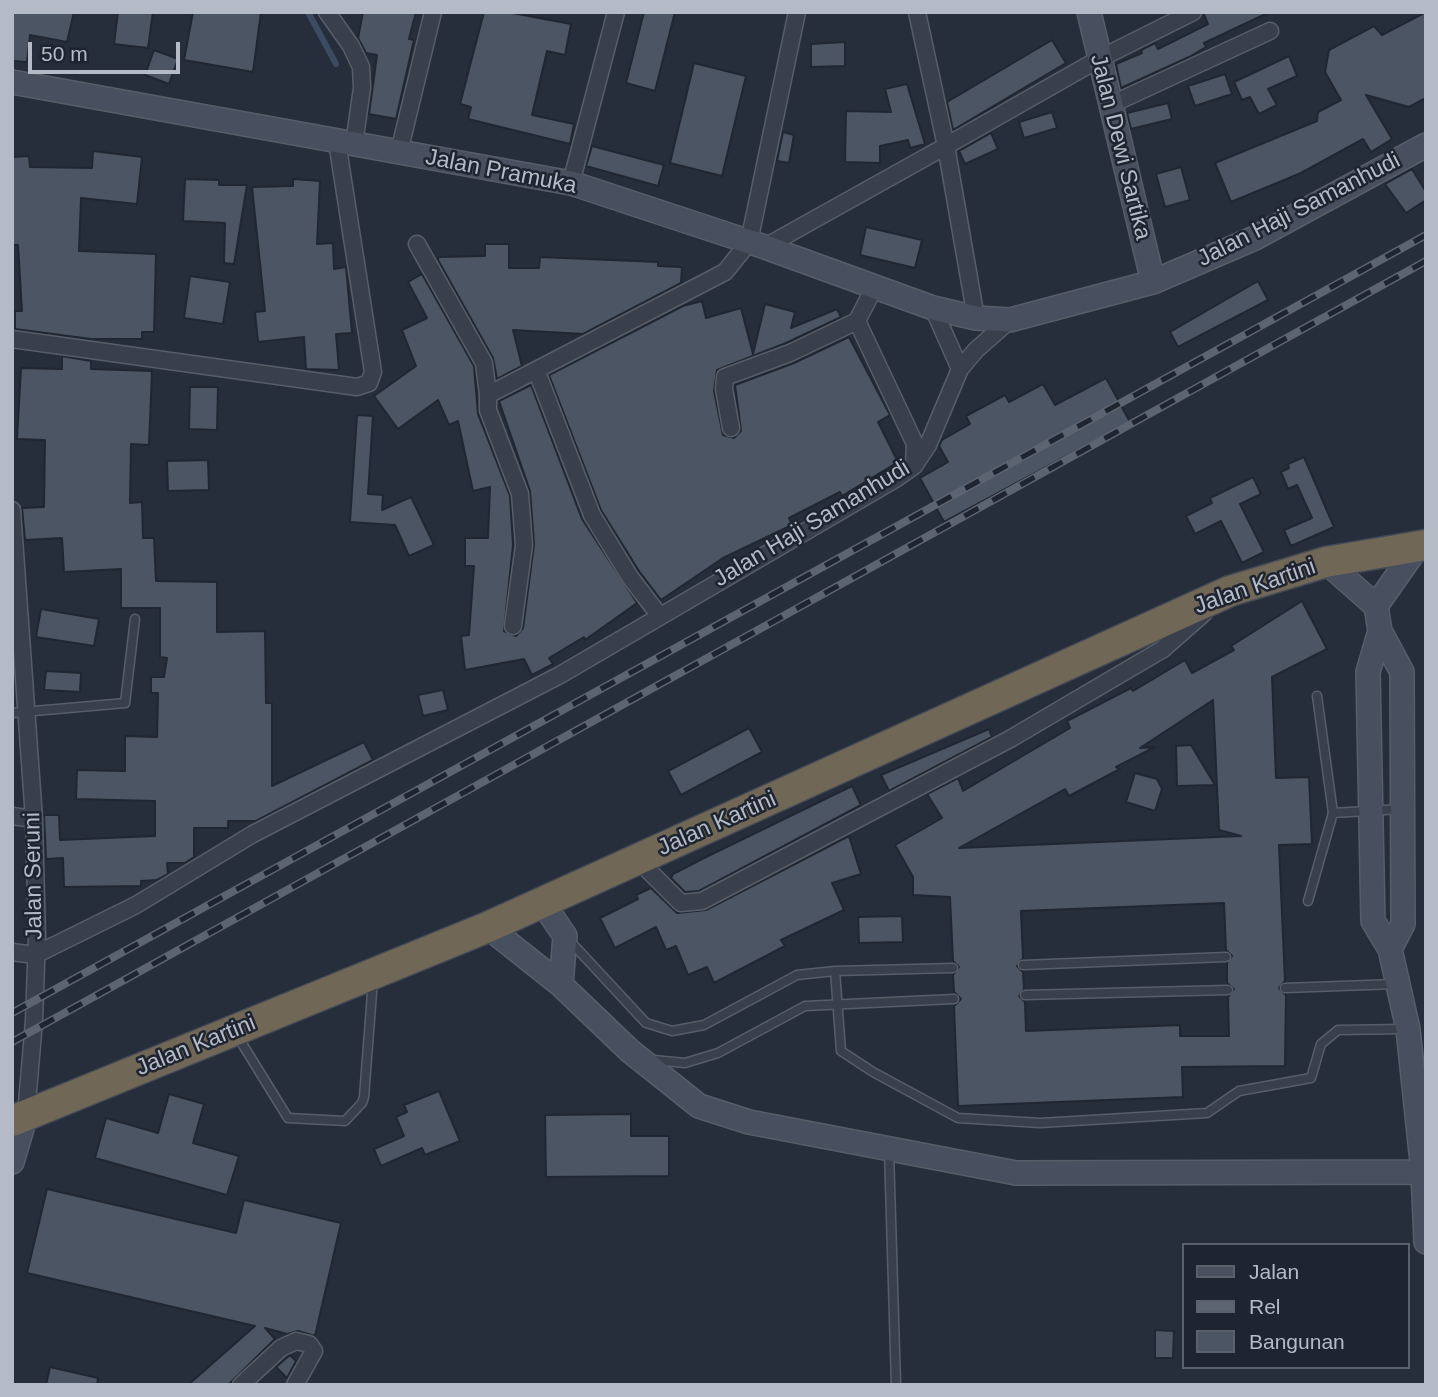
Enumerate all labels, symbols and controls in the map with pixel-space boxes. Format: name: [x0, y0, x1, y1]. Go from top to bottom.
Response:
scale bar: [32, 28, 184, 72]
text: 50 m: [41, 42, 88, 65]
street label: Jalan Dewi Sartika: [1084, 51, 1156, 243]
street label: Jalan Pramuka: [423, 144, 579, 200]
street label: Jalan Haji Samanhudi: [1193, 147, 1405, 273]
street label: Jalan Haji Samanhudi: [709, 455, 915, 593]
street label: Jalan Kartini: [1191, 553, 1319, 621]
street label: Jalan Kartini: [654, 786, 780, 862]
street label: Jalan Seruni: [19, 812, 49, 940]
street label: Jalan Kartini: [132, 1009, 260, 1083]
legend: [1182, 1243, 1410, 1369]
text: Jalan: [1249, 1260, 1299, 1283]
text: Rel: [1249, 1295, 1281, 1318]
text: Bangunan: [1249, 1330, 1345, 1353]

